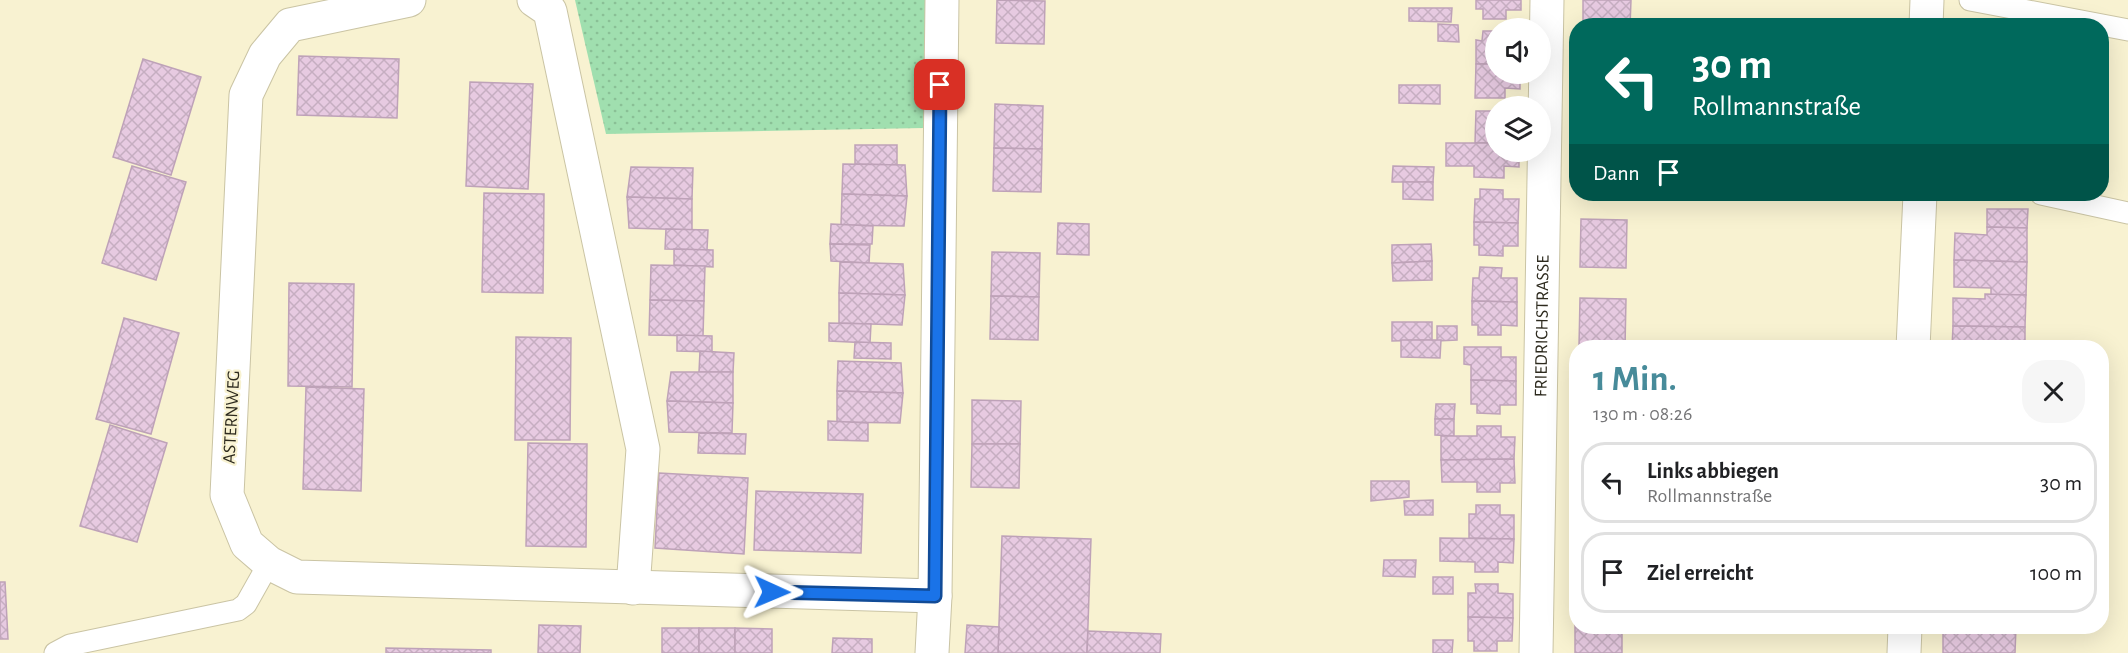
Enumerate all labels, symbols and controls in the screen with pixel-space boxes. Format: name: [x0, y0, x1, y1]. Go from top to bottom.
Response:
map controls: [1485, 18, 1551, 162]
button: sound: [1485, 18, 1551, 84]
icon: left: [1593, 42, 1671, 120]
text: 30 m: [1692, 44, 1772, 86]
pin: [914, 59, 965, 110]
icon: arrive: [923, 68, 956, 101]
text: Rollmannstraße: [1692, 93, 1861, 120]
button: layers: [1485, 96, 1551, 162]
icon: arrive: [1652, 156, 1685, 189]
text: Dann: [1593, 162, 1640, 184]
street label: FRIEDRICHSTRASSE: [1532, 254, 1553, 397]
button: close: [2022, 360, 2085, 423]
text: 1 Min.: [1593, 361, 1677, 397]
street label: ASTERNWEG: [221, 370, 243, 464]
text: 130 m · 08:26: [1593, 404, 1692, 424]
text: Links abbiegen: [1647, 460, 1779, 482]
icon: left: [1596, 466, 1629, 499]
text: 30 m: [2040, 472, 2082, 494]
text: Rollmannstraße: [1647, 486, 1772, 506]
icon: arrive: [1596, 556, 1629, 589]
position arrow: [740, 560, 804, 624]
text: Ziel erreicht: [1647, 562, 1754, 584]
text: 100 m: [2030, 562, 2082, 584]

